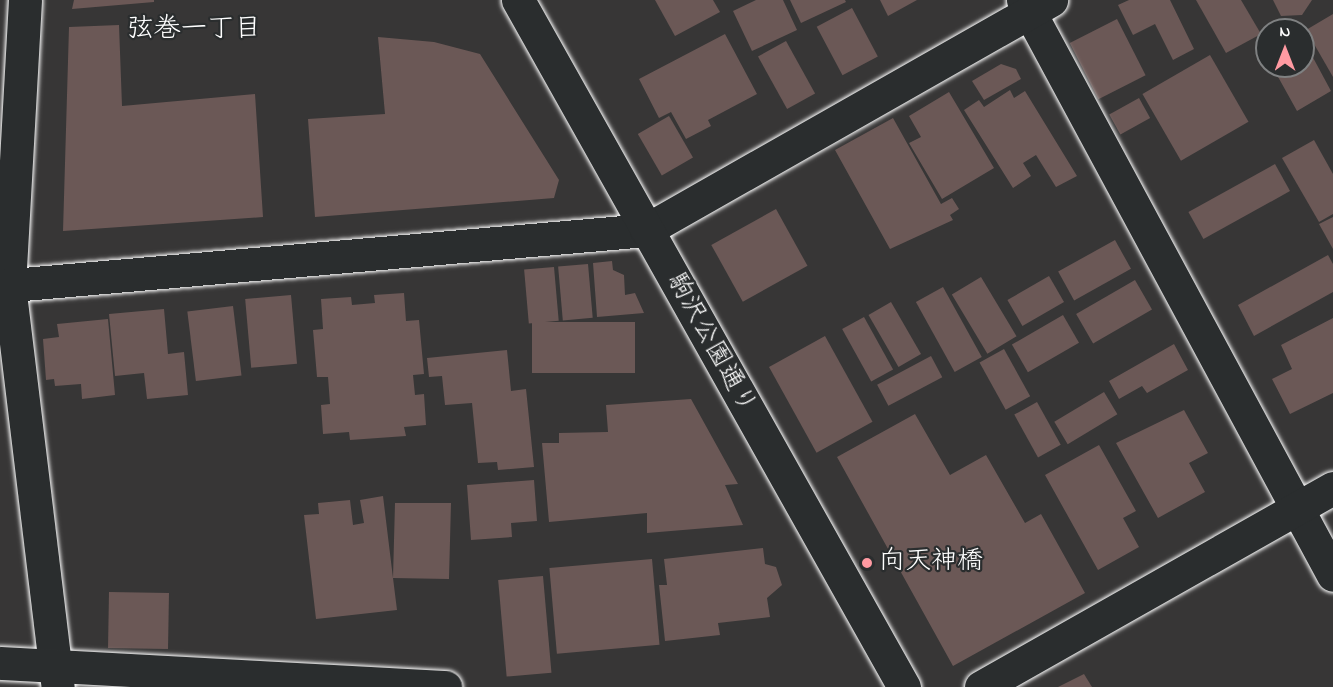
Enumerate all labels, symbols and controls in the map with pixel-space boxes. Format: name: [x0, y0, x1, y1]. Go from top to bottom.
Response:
district label: 弦巻一丁目: [127, 14, 261, 46]
north arrow: [1255, 18, 1315, 78]
text: N: [1280, 20, 1290, 44]
street label: 駒沢公園通り: [659, 268, 761, 420]
place label: 向天神橋: [879, 547, 983, 579]
marker: 向天神橋: [860, 556, 874, 570]

